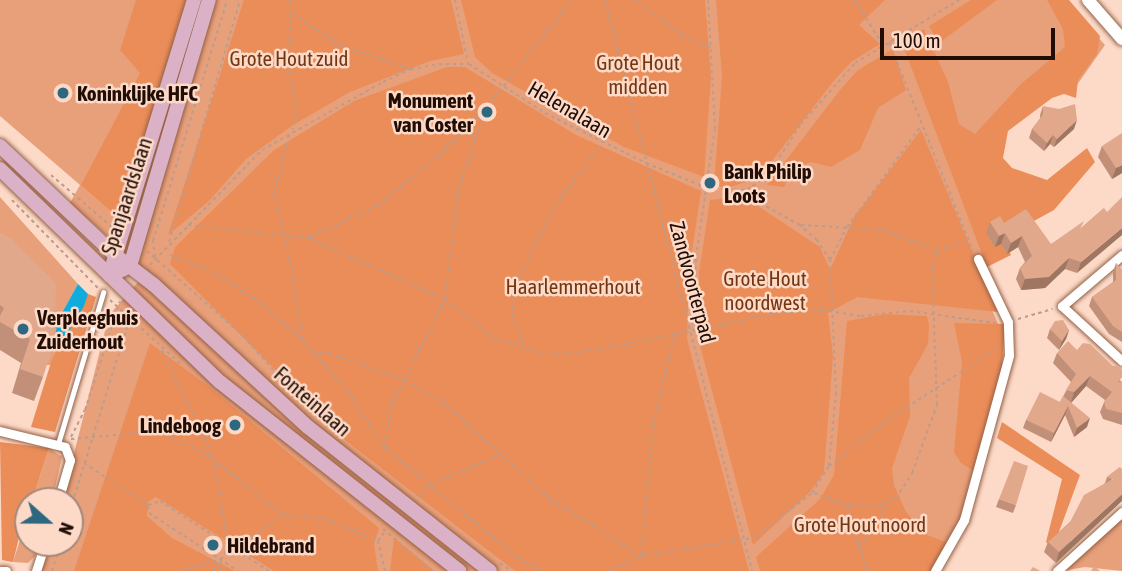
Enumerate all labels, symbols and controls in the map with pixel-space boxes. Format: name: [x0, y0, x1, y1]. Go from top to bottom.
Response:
scale bar: [884, 14, 1059, 58]
text: 100 m: [893, 28, 941, 52]
park label: Grote Hout zuid: [229, 45, 349, 71]
park label: Grote Hout midden: [596, 49, 680, 99]
street label: Helenalaan: [524, 75, 616, 143]
place label: Koninklijke HFC: [77, 80, 198, 106]
marker: Koninklijke HFC: [55, 85, 71, 101]
place label: Monument van Coster: [388, 87, 473, 137]
marker: Monument van Coster: [479, 104, 495, 120]
street label: Spanjaardslaan: [95, 134, 157, 258]
place label: Bank Philip Loots: [724, 158, 812, 208]
marker: Bank Philip Loots: [702, 175, 718, 191]
street label: Zandvoorterpad: [665, 218, 721, 346]
park label: Grote Hout noordwest: [723, 265, 807, 315]
park label: Haarlemmerhout: [505, 273, 641, 299]
place label: Verpleeghuis Zuiderhout: [37, 304, 138, 354]
marker: Verpleeghuis Zuiderhout: [15, 321, 31, 337]
street label: Fonteinlaan: [269, 361, 357, 441]
place label: Lindeboog: [140, 412, 221, 438]
marker: Lindeboog: [227, 417, 243, 433]
north arrow: [14, 487, 84, 557]
park label: Grote Hout noord: [794, 511, 926, 537]
text: N: [54, 520, 79, 538]
place label: Hildebrand: [227, 532, 315, 558]
marker: Hildebrand: [205, 537, 221, 553]

